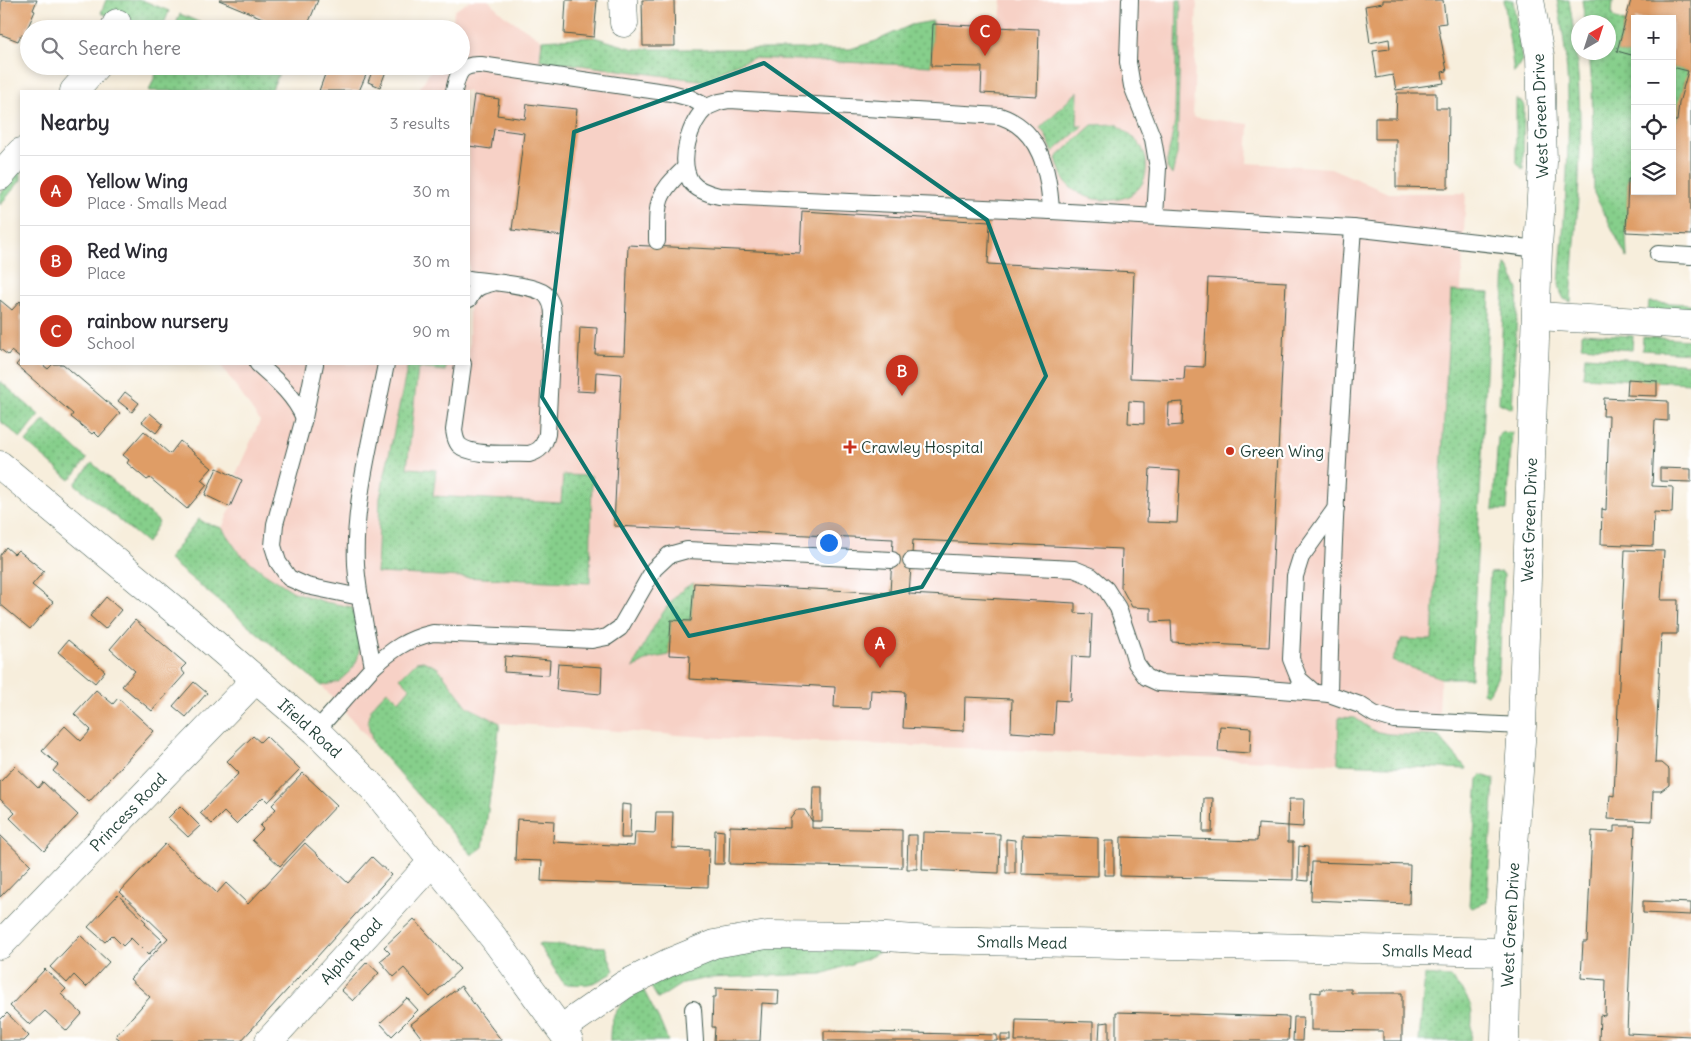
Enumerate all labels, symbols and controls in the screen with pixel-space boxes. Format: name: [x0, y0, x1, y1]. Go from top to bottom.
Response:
pin: C: [969, 15, 1001, 56]
north arrow: [1571, 15, 1616, 60]
map controls: [1631, 15, 1676, 195]
button: +: [1631, 15, 1676, 60]
search box: [20, 20, 470, 75]
icon: search: [38, 34, 66, 62]
text: Search here: [78, 36, 181, 60]
street label: West Green Drive: [1528, 53, 1552, 179]
button: −: [1631, 60, 1676, 105]
button: locate: [1631, 105, 1676, 150]
text: Nearby: [40, 109, 110, 136]
text: 3 results: [390, 113, 450, 133]
button: layers: [1631, 150, 1676, 195]
text: Yellow Wing: [87, 169, 188, 193]
text: A: [51, 181, 61, 201]
text: 30 m: [413, 181, 450, 201]
text: Place · Smalls Mead: [87, 193, 227, 213]
text: Red Wing: [87, 239, 168, 263]
text: B: [51, 251, 61, 271]
text: 30 m: [413, 251, 450, 271]
text: Place: [87, 263, 126, 283]
text: rainbow nursery: [87, 309, 228, 333]
text: C: [51, 321, 61, 341]
text: 90 m: [412, 321, 450, 341]
text: School: [87, 333, 135, 353]
pin: B: [886, 355, 918, 396]
place label: Crawley Hospital: [861, 437, 983, 457]
marker: Crawley Hospital: [843, 440, 857, 454]
place label: Green Wing: [1240, 441, 1324, 461]
marker: Green Wing: [1224, 445, 1236, 457]
street label: West Green Drive: [1517, 457, 1541, 583]
your location: [816, 530, 842, 556]
pin: A: [864, 627, 896, 668]
street label: Ifield Road: [274, 694, 346, 762]
street label: Princess Road: [86, 769, 170, 855]
street label: West Green Drive: [1497, 862, 1523, 988]
street label: Alpha Road: [316, 914, 386, 988]
street label: Smalls Mead: [977, 931, 1067, 953]
street label: Smalls Mead: [1382, 940, 1472, 962]

